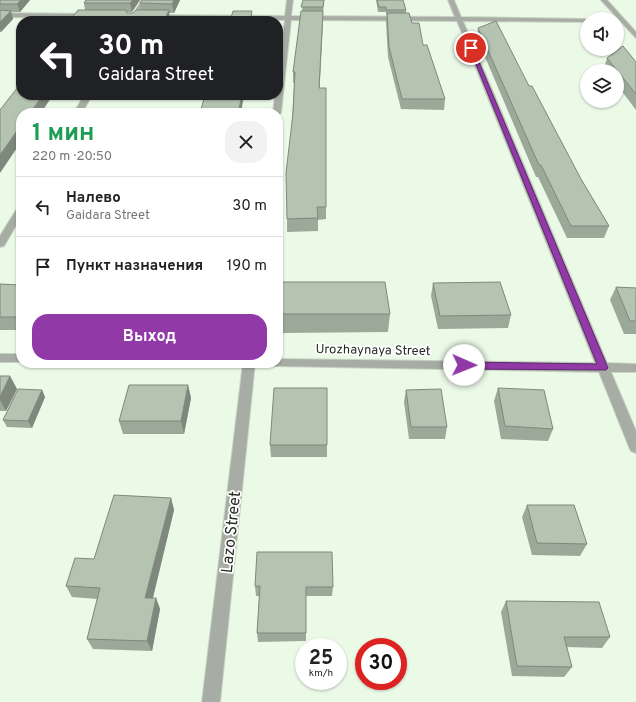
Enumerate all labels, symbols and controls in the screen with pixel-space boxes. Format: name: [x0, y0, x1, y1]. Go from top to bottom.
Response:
map controls: [580, 12, 624, 108]
button: sound: [580, 12, 624, 56]
text: 30 m: [98, 29, 164, 65]
pin: [454, 31, 488, 65]
icon: left: [32, 32, 84, 84]
icon: arrive: [460, 37, 482, 59]
text: Gaidara Street: [98, 64, 214, 87]
button: layers: [580, 64, 624, 108]
text: 1 мин: [32, 119, 94, 149]
button: close: [225, 121, 267, 163]
text: 220 m · 20:50: [32, 149, 112, 165]
text: Налево: [66, 189, 121, 208]
icon: left: [32, 196, 54, 218]
text: 30 m: [232, 197, 267, 216]
text: Gaidara Street: [66, 208, 150, 224]
icon: arrive: [32, 256, 54, 278]
text: Пункт назначения: [66, 257, 203, 276]
text: 190 m: [227, 257, 267, 276]
button: Выход: [32, 314, 267, 360]
street label: Urozhaynaya Street: [315, 342, 431, 360]
position arrow: [443, 344, 485, 386]
street label: Lazo Street: [218, 490, 246, 574]
speed limit sign: 30: [355, 638, 407, 690]
text: 25: [309, 646, 333, 672]
text: km/h: [309, 667, 333, 680]

